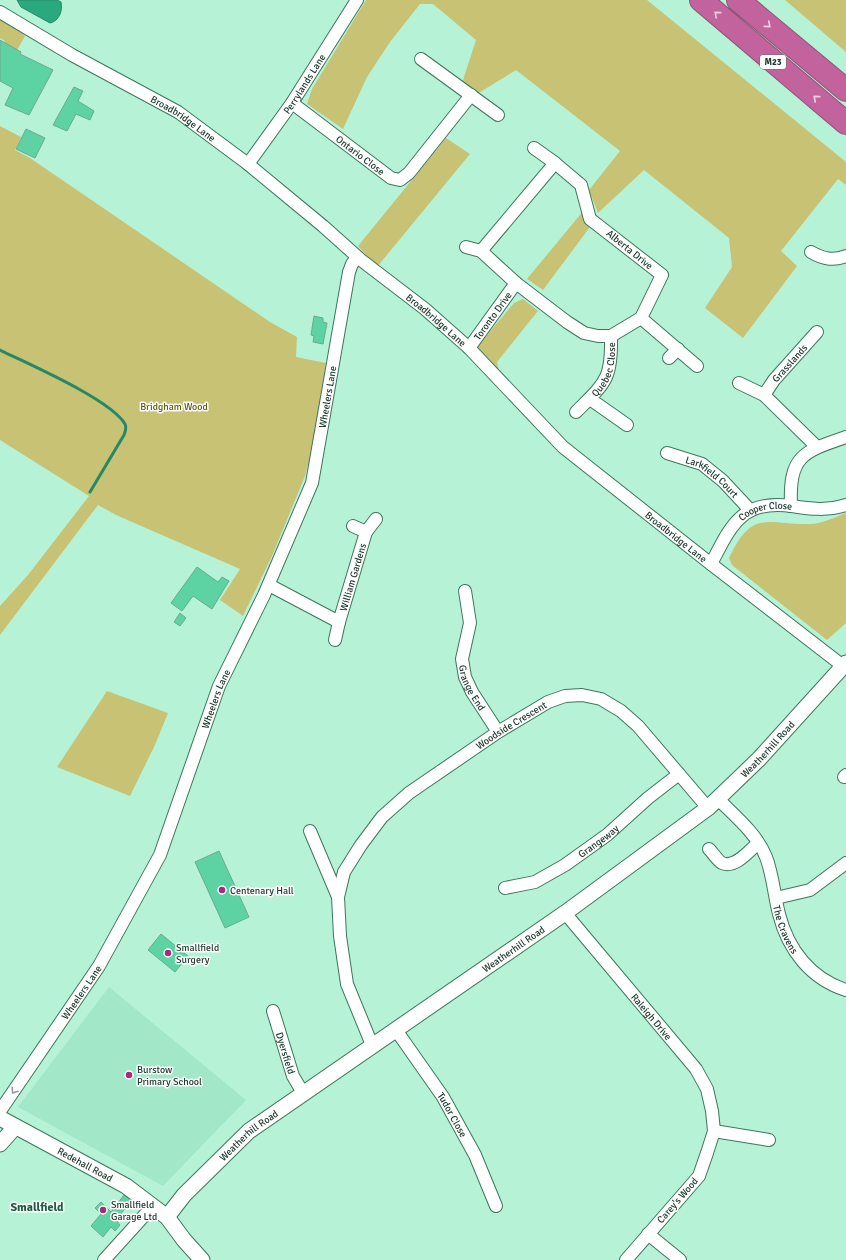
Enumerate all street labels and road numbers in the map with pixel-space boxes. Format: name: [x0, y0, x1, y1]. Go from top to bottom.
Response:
street label: Perrylands Lane: [281, 52, 328, 117]
road number: M23: [760, 55, 786, 69]
street label: Broadbridge Lane: [148, 93, 217, 145]
street label: Ontario Close: [333, 133, 387, 178]
street label: Alberta Drive: [604, 227, 655, 272]
street label: Toronto Drive: [472, 290, 515, 343]
street label: Broadbridge Lane: [403, 292, 468, 350]
street label: Quebec Close: [589, 342, 618, 399]
street label: Grasslands: [770, 342, 811, 385]
street label: Wheelers Lane: [317, 365, 339, 429]
street label: Larkfield Court: [684, 454, 741, 501]
street label: Cooper Close: [736, 500, 793, 524]
street label: Broadbridge Lane: [642, 509, 709, 565]
street label: William Gardens: [338, 541, 369, 613]
street label: Grange End: [456, 664, 487, 713]
street label: Wheelers Lane: [200, 667, 233, 730]
street label: Woodside Crescent: [474, 699, 550, 752]
street label: Weatherhill Road: [738, 719, 798, 780]
street label: Grangeway: [576, 822, 622, 861]
street label: The Cravens: [770, 904, 801, 957]
street label: Weatherhill Road: [480, 924, 547, 975]
street label: Wheelers Lane: [59, 963, 105, 1022]
street label: Raleigh Drive: [628, 991, 674, 1043]
street label: Dyersfield: [273, 1031, 297, 1076]
street label: Tudor Close: [435, 1090, 469, 1140]
street label: Weatherhill Road: [217, 1108, 281, 1164]
street label: Redehall Road: [55, 1145, 115, 1185]
street label: Carey's Wood: [655, 1175, 701, 1226]

